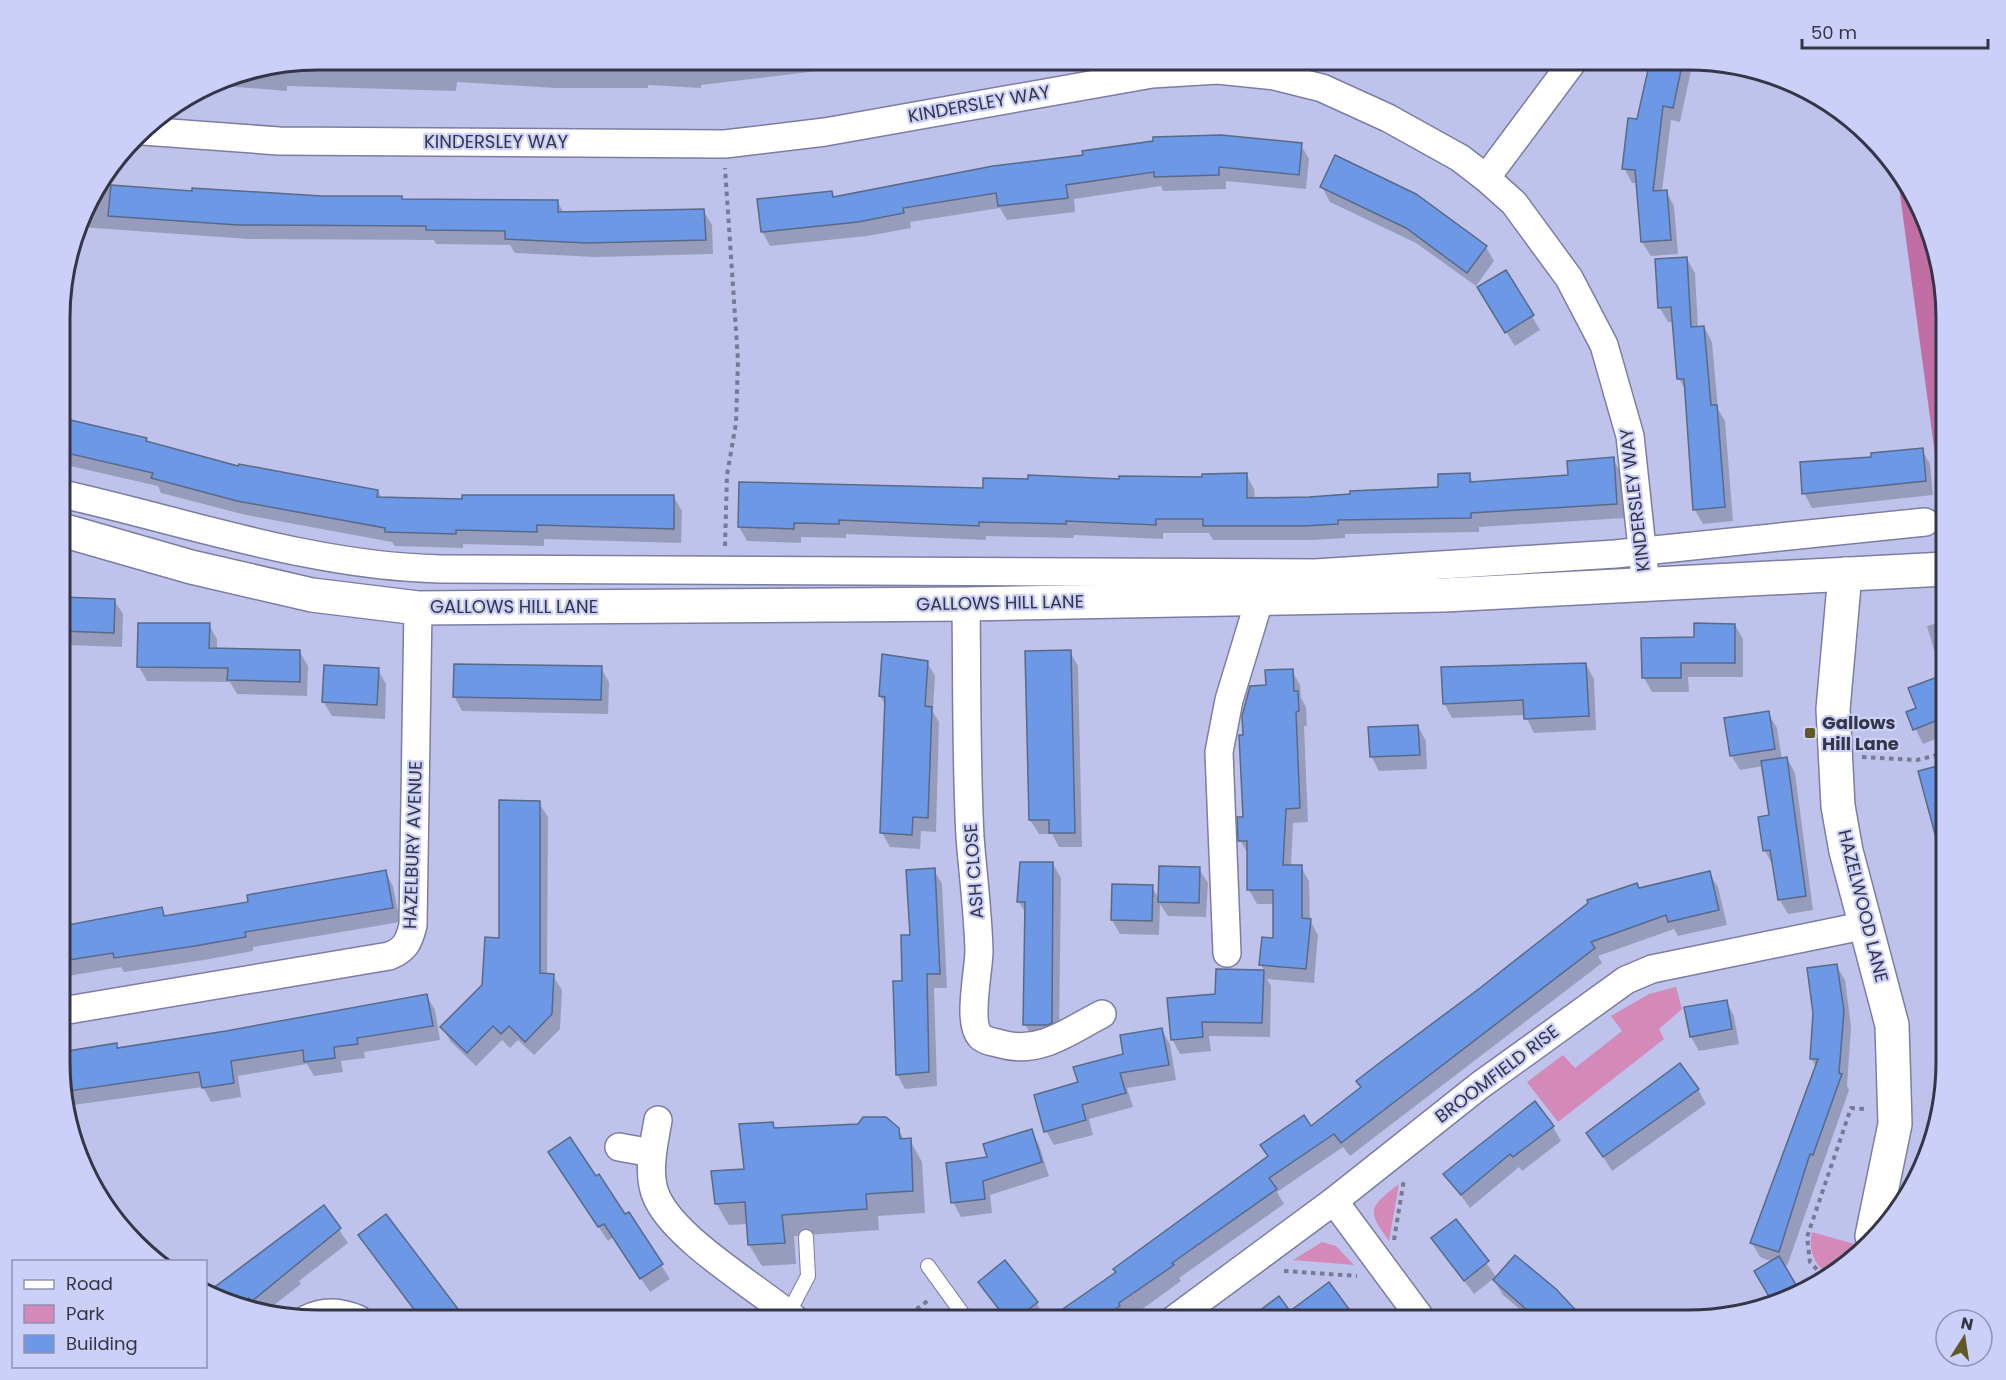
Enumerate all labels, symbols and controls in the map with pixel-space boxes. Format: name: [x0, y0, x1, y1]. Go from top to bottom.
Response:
scale bar: [1802, 12, 1988, 50]
text: 50 m: [1811, 20, 1857, 45]
street label: KINDERSLEY WAY: [906, 79, 1052, 128]
street label: KINDERSLEY WAY: [424, 129, 568, 154]
street label: KINDERSLEY WAY: [1613, 427, 1656, 573]
street label: GALLOWS HILL LANE: [916, 589, 1084, 616]
street label: GALLOWS HILL LANE: [430, 594, 598, 619]
place label: Gallows Hill Lane: [1822, 710, 1899, 756]
marker: Gallows Hill Lane: [1803, 726, 1817, 740]
street label: HAZELBURY AVENUE: [397, 760, 428, 930]
street label: ASH CLOSE: [958, 822, 989, 920]
street label: HAZELWOOD LANE: [1832, 827, 1895, 985]
street label: BROOMFIELD RISE: [1430, 1019, 1564, 1128]
legend: [12, 1260, 207, 1368]
text: Road: [66, 1271, 113, 1296]
text: Park: [66, 1301, 105, 1326]
north arrow: [1934, 1308, 1994, 1368]
text: N: [1959, 1311, 1975, 1336]
text: Building: [66, 1331, 138, 1356]

